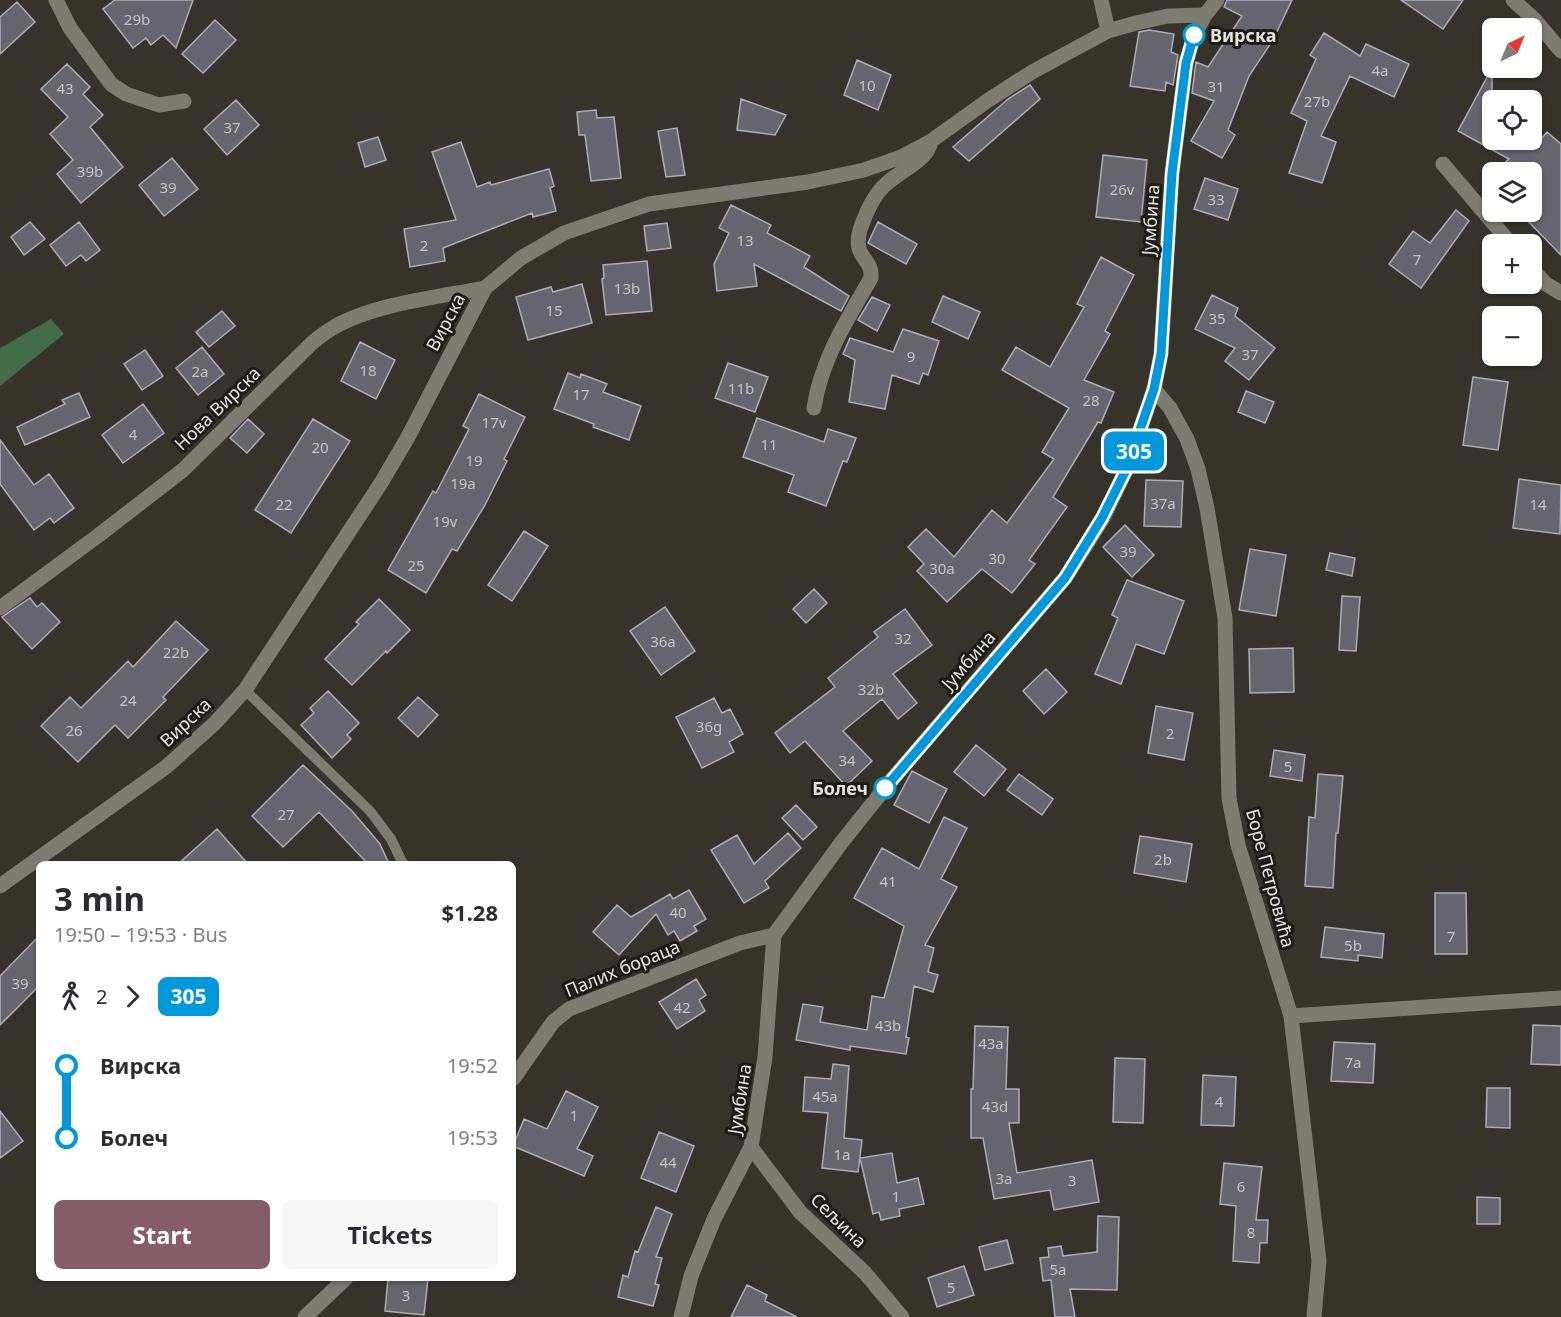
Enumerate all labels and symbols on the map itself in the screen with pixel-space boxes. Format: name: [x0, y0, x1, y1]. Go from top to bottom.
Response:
house number: 29b: [124, 9, 150, 29]
north arrow: [1482, 18, 1542, 78]
place label: Вирска: [1210, 23, 1276, 47]
marker: Вирска: [1183, 24, 1205, 46]
house number: 4a: [1372, 60, 1389, 80]
house number: 10: [858, 75, 876, 95]
house number: 31: [1207, 76, 1225, 96]
house number: 43: [56, 78, 74, 98]
house number: 27b: [1304, 91, 1330, 111]
house number: 37: [223, 117, 241, 137]
house number: 39b: [77, 161, 103, 181]
house number: 39: [159, 177, 177, 197]
house number: 26v: [1110, 179, 1135, 199]
street label: Јумбина: [1135, 184, 1164, 258]
house number: 33: [1207, 189, 1225, 209]
house number: 13: [736, 230, 754, 250]
house number: 2: [420, 235, 428, 255]
house number: 7: [1413, 249, 1421, 269]
house number: 13b: [614, 278, 640, 298]
street label: Вирска: [420, 289, 470, 355]
house number: 15: [545, 300, 563, 320]
house number: 35: [1208, 308, 1226, 328]
house number: 37: [1241, 344, 1259, 364]
house number: 9: [907, 346, 915, 366]
house number: 18: [359, 360, 377, 380]
street label: Нова Вирска: [169, 361, 265, 455]
house number: 2a: [192, 361, 209, 381]
house number: 11b: [728, 378, 754, 398]
house number: 17: [572, 384, 590, 404]
house number: 28: [1082, 390, 1100, 410]
house number: 17v: [482, 412, 507, 432]
house number: 4: [129, 424, 138, 444]
line badge: 305: [1100, 432, 1168, 470]
house number: 11: [760, 434, 778, 454]
house number: 20: [311, 437, 329, 457]
house number: 19: [465, 450, 483, 470]
house number: 19a: [450, 473, 476, 493]
house number: 37a: [1150, 493, 1176, 513]
house number: 22: [275, 494, 293, 514]
house number: 14: [1529, 494, 1547, 514]
house number: 19v: [433, 511, 458, 531]
house number: 39: [1119, 541, 1137, 561]
house number: 30: [988, 548, 1006, 568]
house number: 25: [407, 555, 425, 575]
house number: 30a: [929, 558, 955, 578]
street label: Јумбина: [934, 625, 1000, 696]
house number: 32: [894, 628, 912, 648]
house number: 36a: [650, 631, 676, 651]
house number: 22b: [163, 642, 189, 662]
house number: 32b: [858, 679, 884, 699]
house number: 24: [119, 690, 137, 710]
street label: Вирска: [154, 692, 216, 752]
house number: 36g: [696, 716, 722, 736]
house number: 26: [65, 720, 83, 740]
house number: 2: [1166, 723, 1174, 743]
house number: 34: [838, 750, 856, 770]
house number: 5: [1284, 756, 1292, 776]
place label: Болеч: [812, 776, 868, 800]
marker: Болеч: [874, 777, 896, 799]
house number: 27: [277, 804, 295, 824]
street label: Боре Петровића: [1241, 806, 1301, 950]
house number: 2b: [1154, 849, 1172, 869]
house number: 41: [879, 871, 897, 891]
house number: 40: [669, 902, 687, 922]
house number: 7: [1447, 926, 1455, 946]
street label: Палих бораца: [561, 934, 683, 1002]
house number: 5b: [1344, 935, 1362, 955]
house number: 39: [11, 973, 29, 993]
house number: 42: [673, 997, 691, 1017]
house number: 43b: [875, 1015, 901, 1035]
house number: 43a: [978, 1033, 1004, 1053]
house number: 7a: [1345, 1052, 1362, 1072]
street label: Јумбина: [721, 1062, 756, 1138]
house number: 45a: [812, 1086, 838, 1106]
house number: 4: [1215, 1091, 1224, 1111]
house number: 43d: [982, 1096, 1008, 1116]
house number: 1: [570, 1105, 578, 1125]
house number: 1a: [834, 1144, 851, 1164]
house number: 44: [659, 1152, 677, 1172]
house number: 3a: [996, 1168, 1013, 1188]
house number: 3: [1068, 1170, 1076, 1190]
house number: 6: [1237, 1176, 1245, 1196]
house number: 1: [892, 1186, 900, 1206]
street label: Сељина: [806, 1187, 872, 1253]
house number: 8: [1247, 1222, 1255, 1242]
house number: 5a: [1050, 1259, 1067, 1279]
house number: 5: [947, 1277, 955, 1297]
house number: 3: [402, 1285, 410, 1305]

